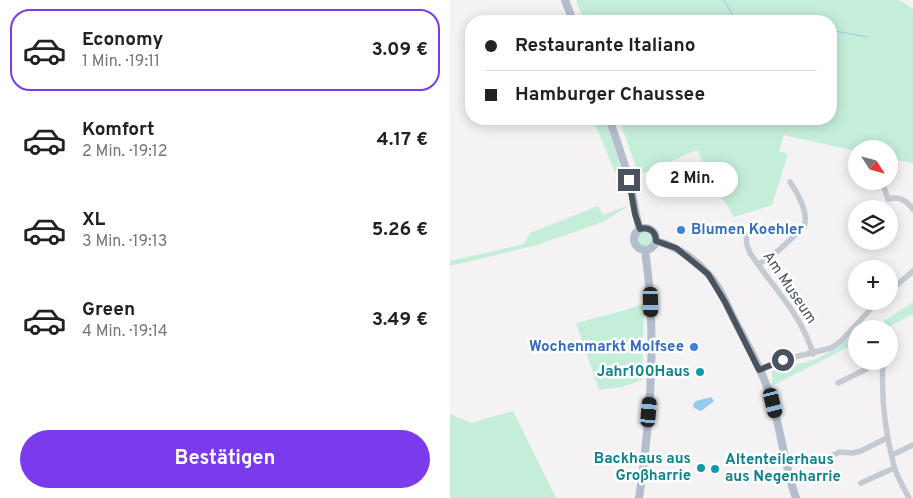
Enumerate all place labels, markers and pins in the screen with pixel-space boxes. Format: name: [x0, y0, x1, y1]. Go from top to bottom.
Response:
place label: Blumen Koehler: [691, 221, 804, 240]
marker: Blumen Koehler: [675, 224, 687, 236]
place label: Wochenmarkt Molfsee: [529, 338, 684, 357]
marker: Wochenmarkt Molfsee: [688, 341, 700, 353]
place label: Jahr100Haus: [597, 363, 690, 382]
marker: Jahr100Haus: [694, 366, 706, 378]
place label: Backhaus aus Großharrie: [594, 450, 691, 486]
place label: Altenteilerhaus aus Negenharrie: [725, 451, 841, 487]
marker: Backhaus aus Großharrie: [695, 462, 707, 474]
marker: Altenteilerhaus aus Negenharrie: [709, 463, 721, 475]

